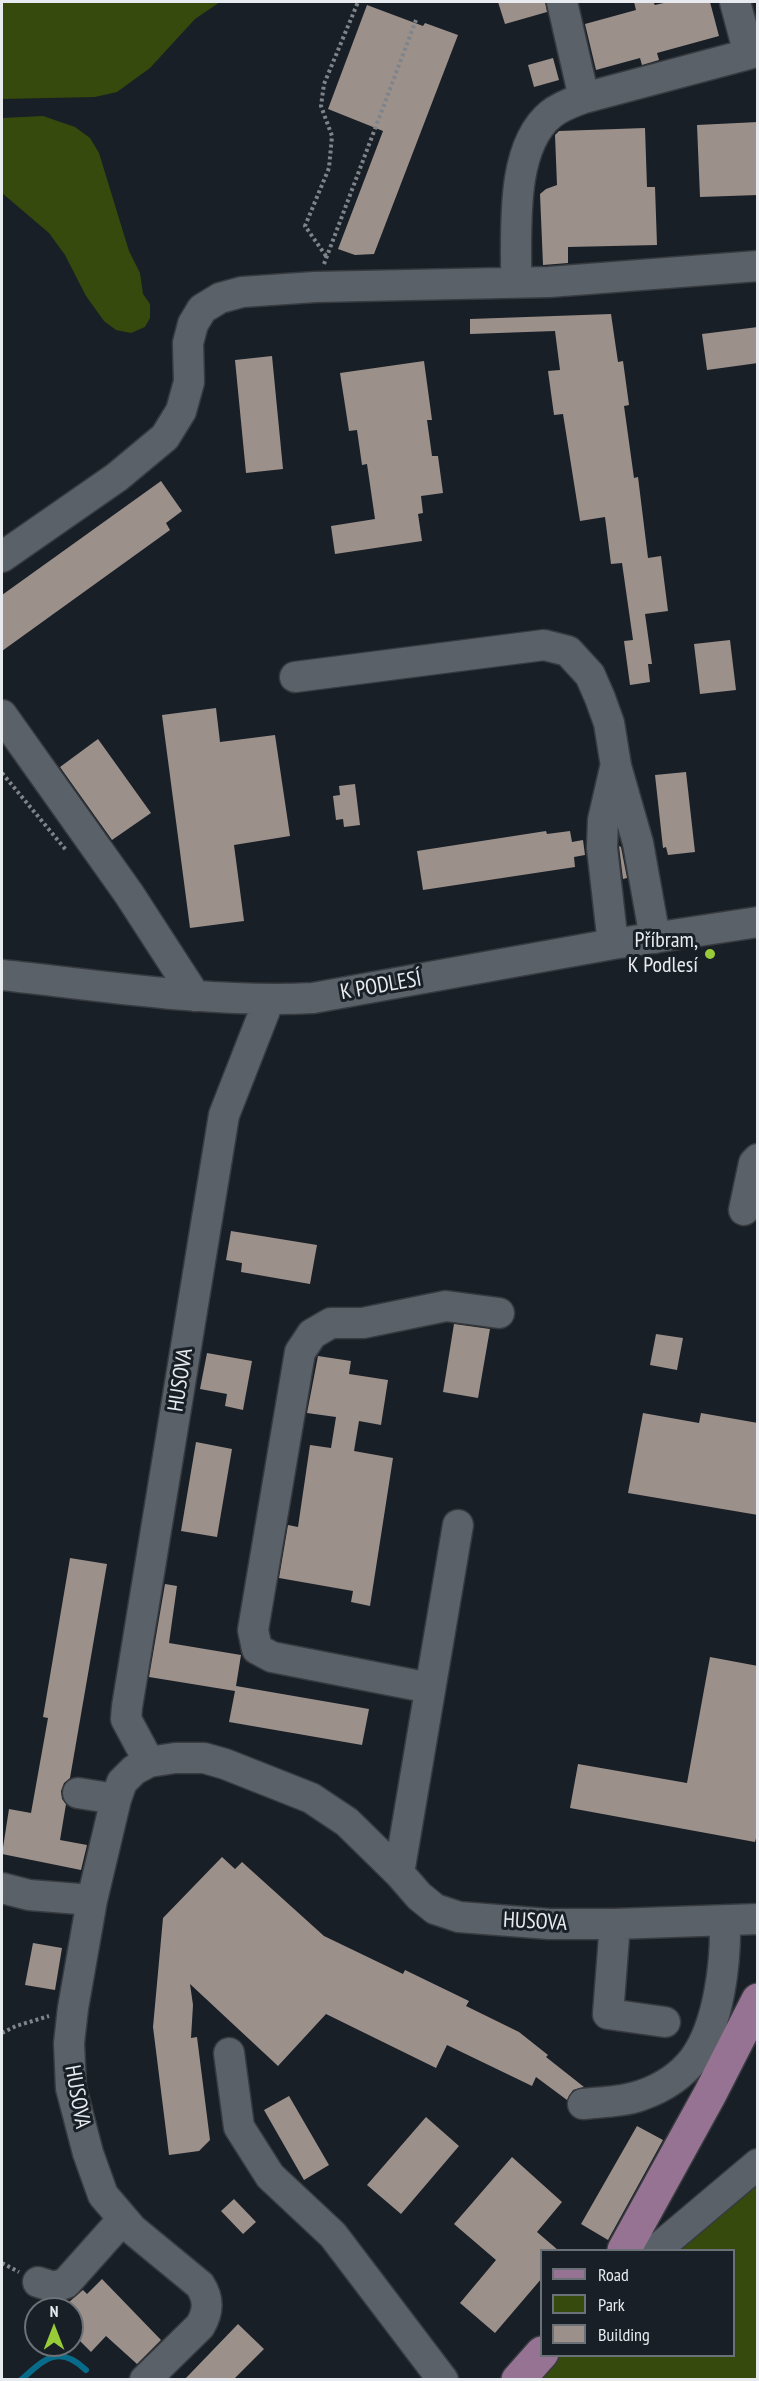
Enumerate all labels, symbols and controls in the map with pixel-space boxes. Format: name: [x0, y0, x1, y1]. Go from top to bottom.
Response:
place label: Příbram, K Podlesí: [628, 928, 698, 980]
marker: Příbram, K Podlesí: [703, 947, 717, 961]
street label: K PODLESÍ: [338, 966, 424, 1006]
street label: HUSOVA: [163, 1346, 199, 1414]
street label: HUSOVA: [502, 1907, 568, 1937]
street label: HUSOVA: [58, 2063, 96, 2131]
legend: [540, 2249, 735, 2357]
text: Road: [598, 2263, 629, 2286]
text: Park: [598, 2293, 625, 2316]
north arrow: [24, 2297, 84, 2357]
text: N: [50, 2301, 58, 2321]
text: Building: [598, 2323, 650, 2346]

